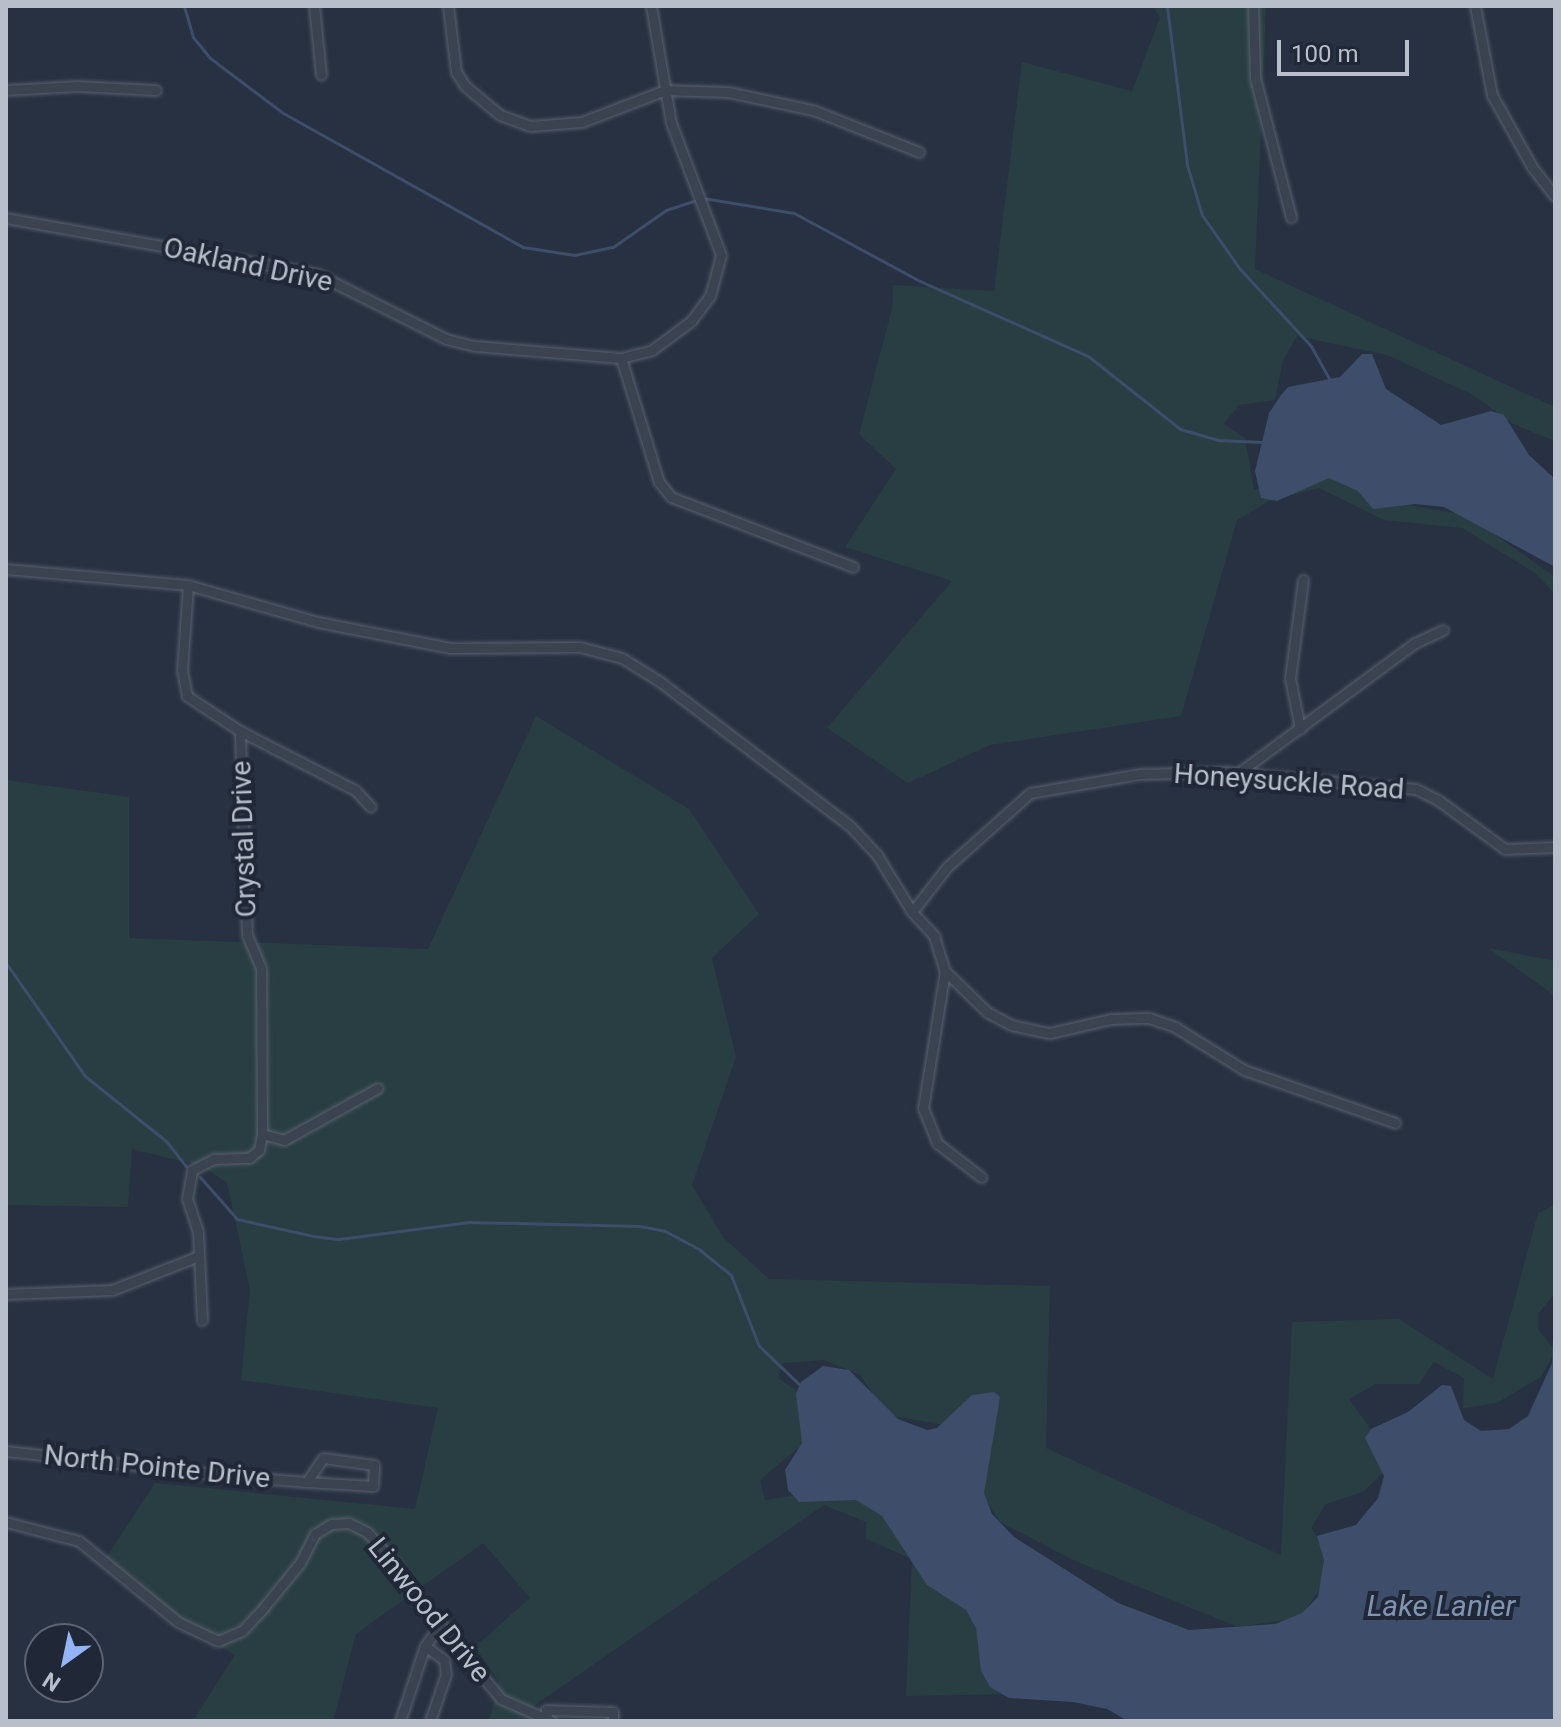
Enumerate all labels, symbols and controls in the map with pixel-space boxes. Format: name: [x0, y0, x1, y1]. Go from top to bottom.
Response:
scale bar: [1281, 24, 1413, 74]
text: 100 m: [1291, 40, 1358, 68]
street label: Oakland Drive: [160, 231, 336, 299]
street label: Honeysuckle Road: [1173, 757, 1405, 807]
street label: Crystal Drive: [224, 760, 264, 918]
street label: North Pointe Drive: [42, 1438, 272, 1496]
street label: Linwood Drive: [361, 1531, 497, 1689]
water label: Lake Lanier: [1367, 1588, 1515, 1624]
north arrow: [24, 1623, 104, 1703]
text: N: [38, 1667, 65, 1697]

